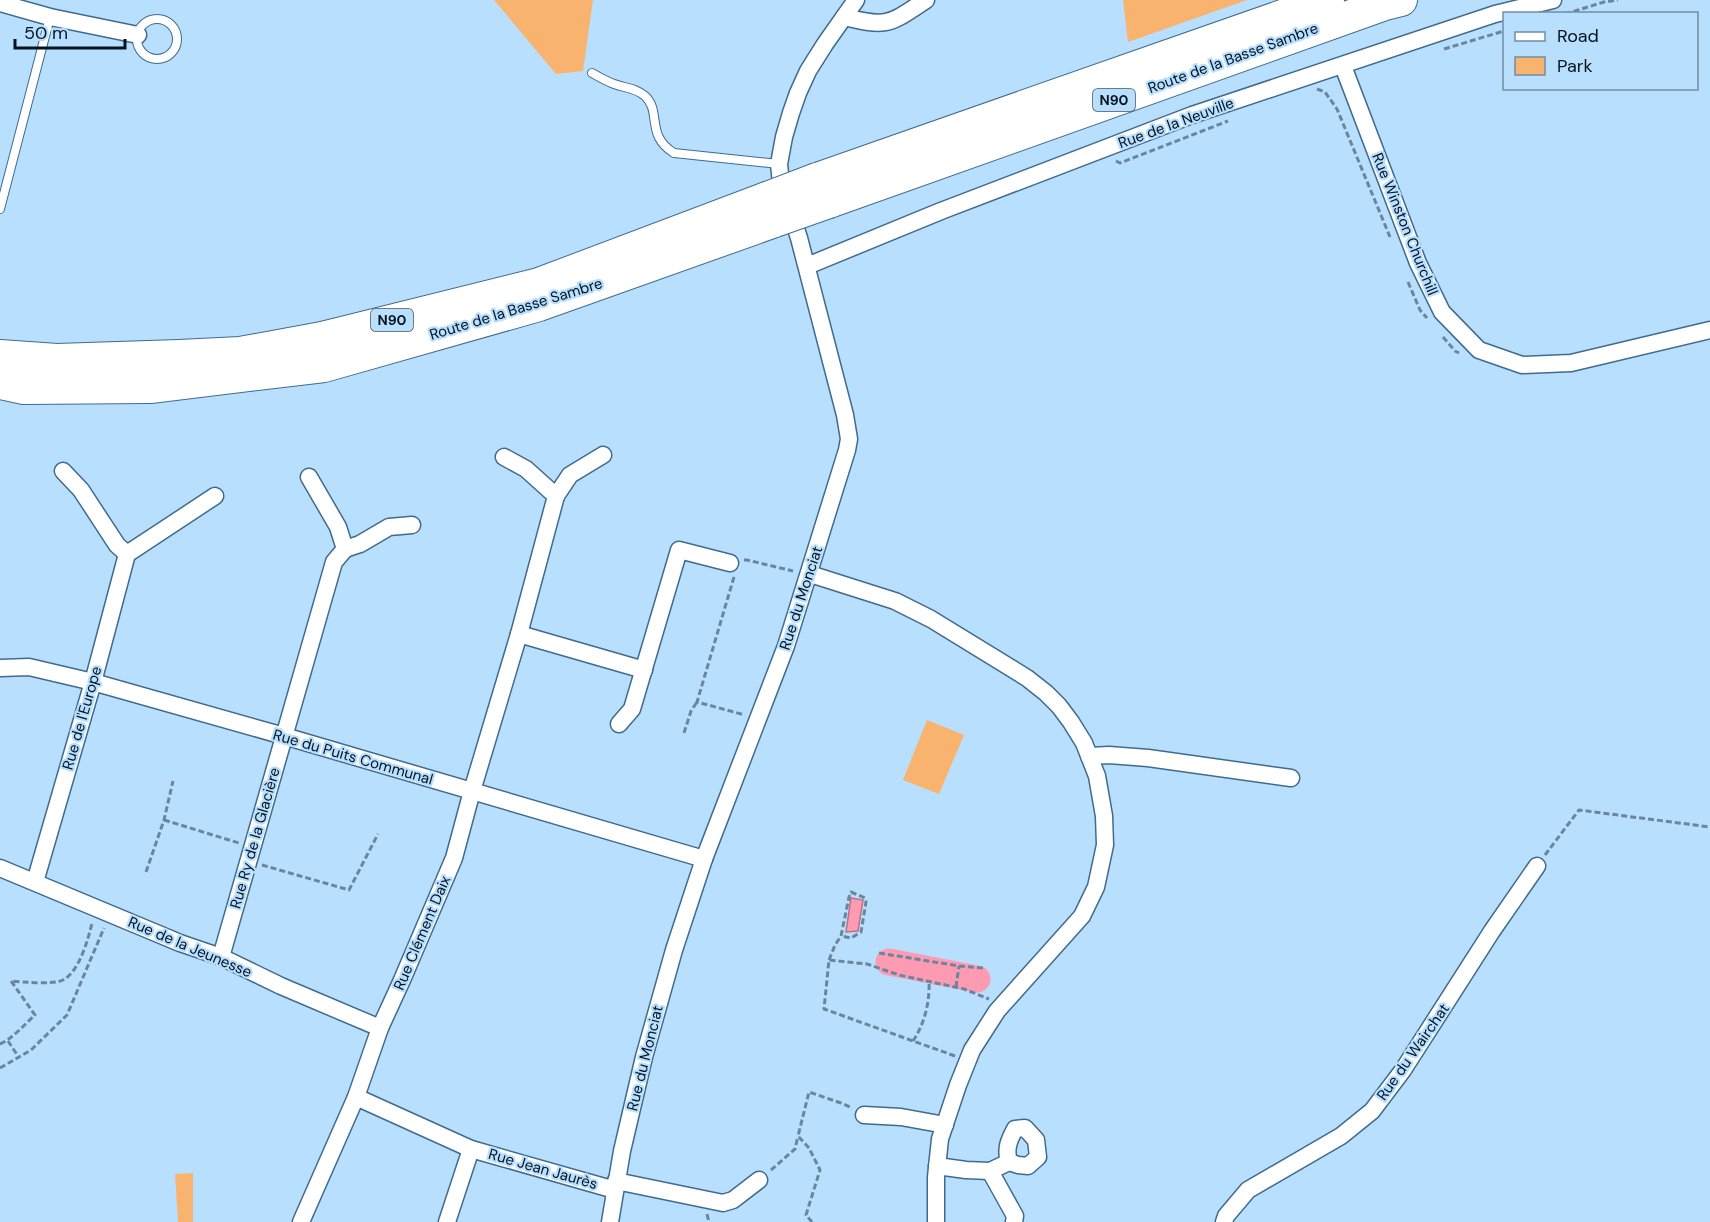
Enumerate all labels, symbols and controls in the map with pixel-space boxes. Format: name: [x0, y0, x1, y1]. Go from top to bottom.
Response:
scale bar: [15, 12, 124, 50]
legend: [1503, 12, 1698, 90]
street label: Route de la Basse Sambre: [1145, 18, 1321, 98]
text: 50 m: [24, 21, 68, 45]
text: Road: [1557, 24, 1599, 48]
text: Park: [1557, 54, 1593, 78]
road number: N90: [1093, 89, 1135, 111]
street label: Rue de la Neuville: [1115, 93, 1237, 153]
street label: Rue Winston Churchill: [1367, 150, 1443, 298]
street label: Route de la Basse Sambre: [427, 273, 605, 345]
road number: N90: [371, 309, 413, 331]
street label: Rue du Monciat: [775, 543, 827, 653]
street label: Rue de l'Europe: [58, 664, 106, 772]
street label: Rue du Puits Communal: [271, 725, 435, 789]
street label: Rue Ry de la Glacière: [225, 765, 285, 911]
street label: Rue Clément Daix: [389, 872, 455, 993]
street label: Rue de la Jeunesse: [125, 912, 255, 982]
street label: Rue du Wairchat: [1372, 1000, 1454, 1104]
street label: Rue du Monciat: [622, 1003, 668, 1113]
street label: Rue Jean Jaurès: [486, 1144, 600, 1194]

